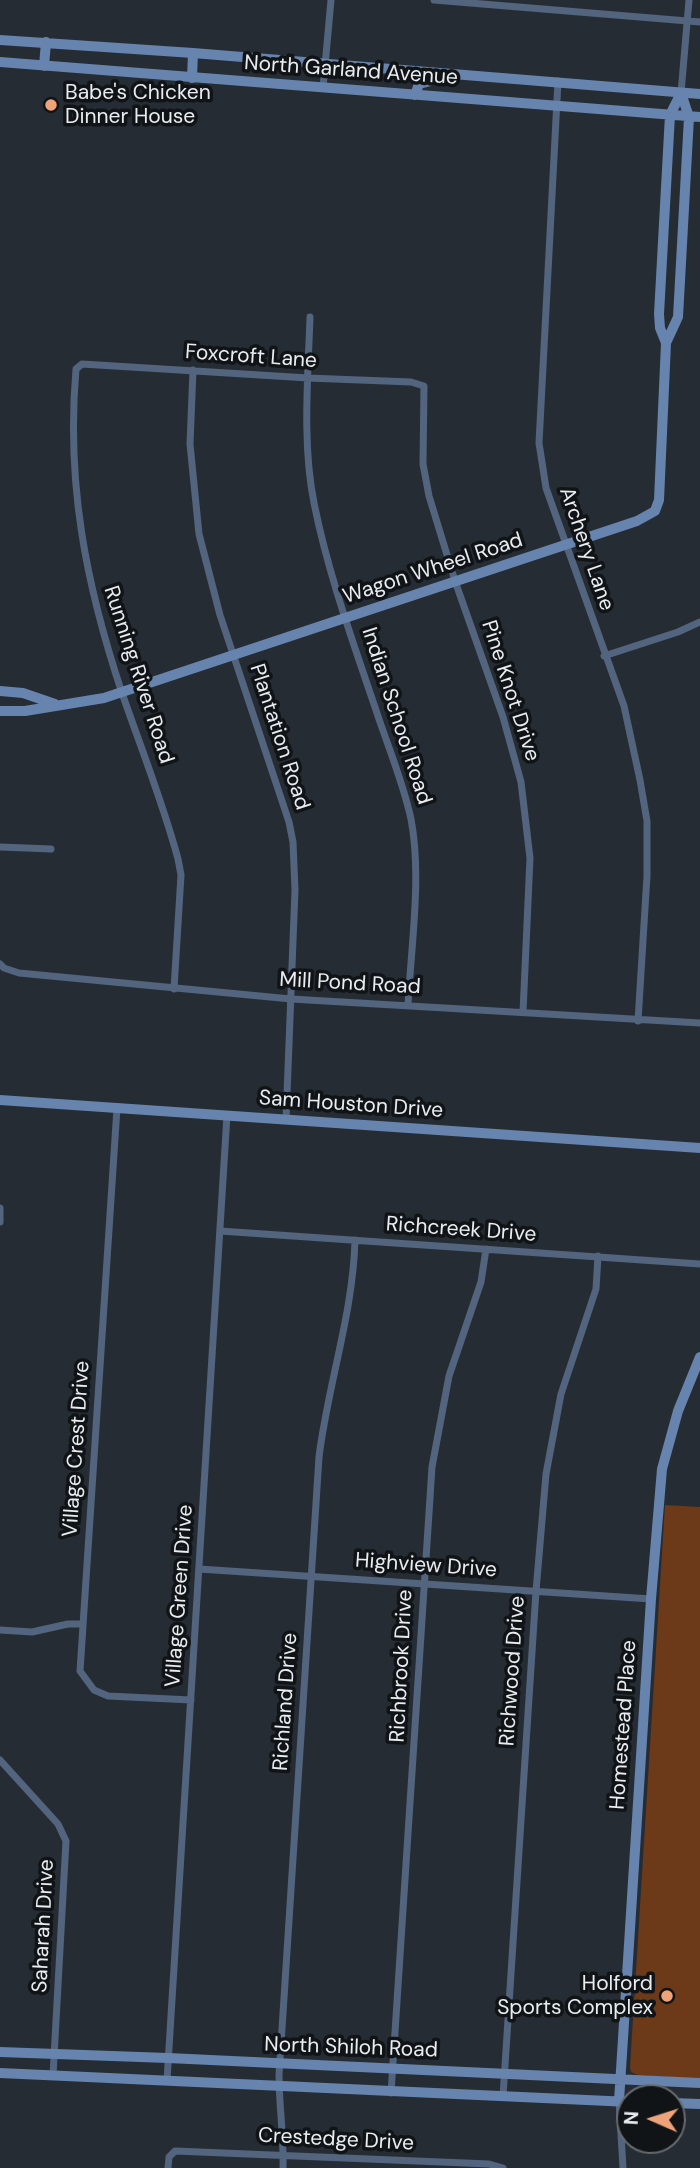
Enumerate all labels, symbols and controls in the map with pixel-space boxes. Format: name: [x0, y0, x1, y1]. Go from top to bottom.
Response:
street label: North Garland Avenue: [243, 51, 459, 91]
place label: Babe's Chicken Dinner House: [65, 80, 211, 130]
marker: Babe's Chicken Dinner House: [43, 97, 59, 113]
street label: Foxcroft Lane: [184, 340, 318, 374]
street label: Archery Lane: [553, 484, 619, 614]
street label: Wagon Wheel Road: [340, 528, 526, 610]
street label: Running River Road: [97, 583, 179, 767]
street label: Pine Knot Drive: [475, 617, 545, 765]
street label: Indian School Road: [355, 624, 437, 808]
street label: Plantation Road: [244, 661, 314, 813]
street label: Mill Pond Road: [279, 968, 421, 1000]
street label: Sam Houston Drive: [258, 1086, 444, 1124]
street label: Richcreek Drive: [385, 1212, 537, 1248]
street label: Village Crest Drive: [58, 1360, 96, 1538]
street label: Village Green Drive: [161, 1504, 199, 1688]
street label: Highview Drive: [354, 1548, 498, 1584]
street label: Richbrook Drive: [385, 1589, 419, 1743]
street label: Richwood Drive: [495, 1595, 531, 1747]
street label: Richland Drive: [269, 1632, 303, 1772]
street label: Homestead Place: [606, 1639, 642, 1811]
street label: Saharah Drive: [28, 1859, 60, 1993]
place label: Holford Sports Complex: [497, 1971, 653, 2021]
marker: Holford Sports Complex: [659, 1988, 675, 2004]
street label: North Shiloh Road: [264, 2032, 438, 2064]
north arrow: [616, 2084, 686, 2154]
text: N: [619, 2110, 644, 2126]
street label: Crestedge Drive: [257, 2123, 415, 2157]

